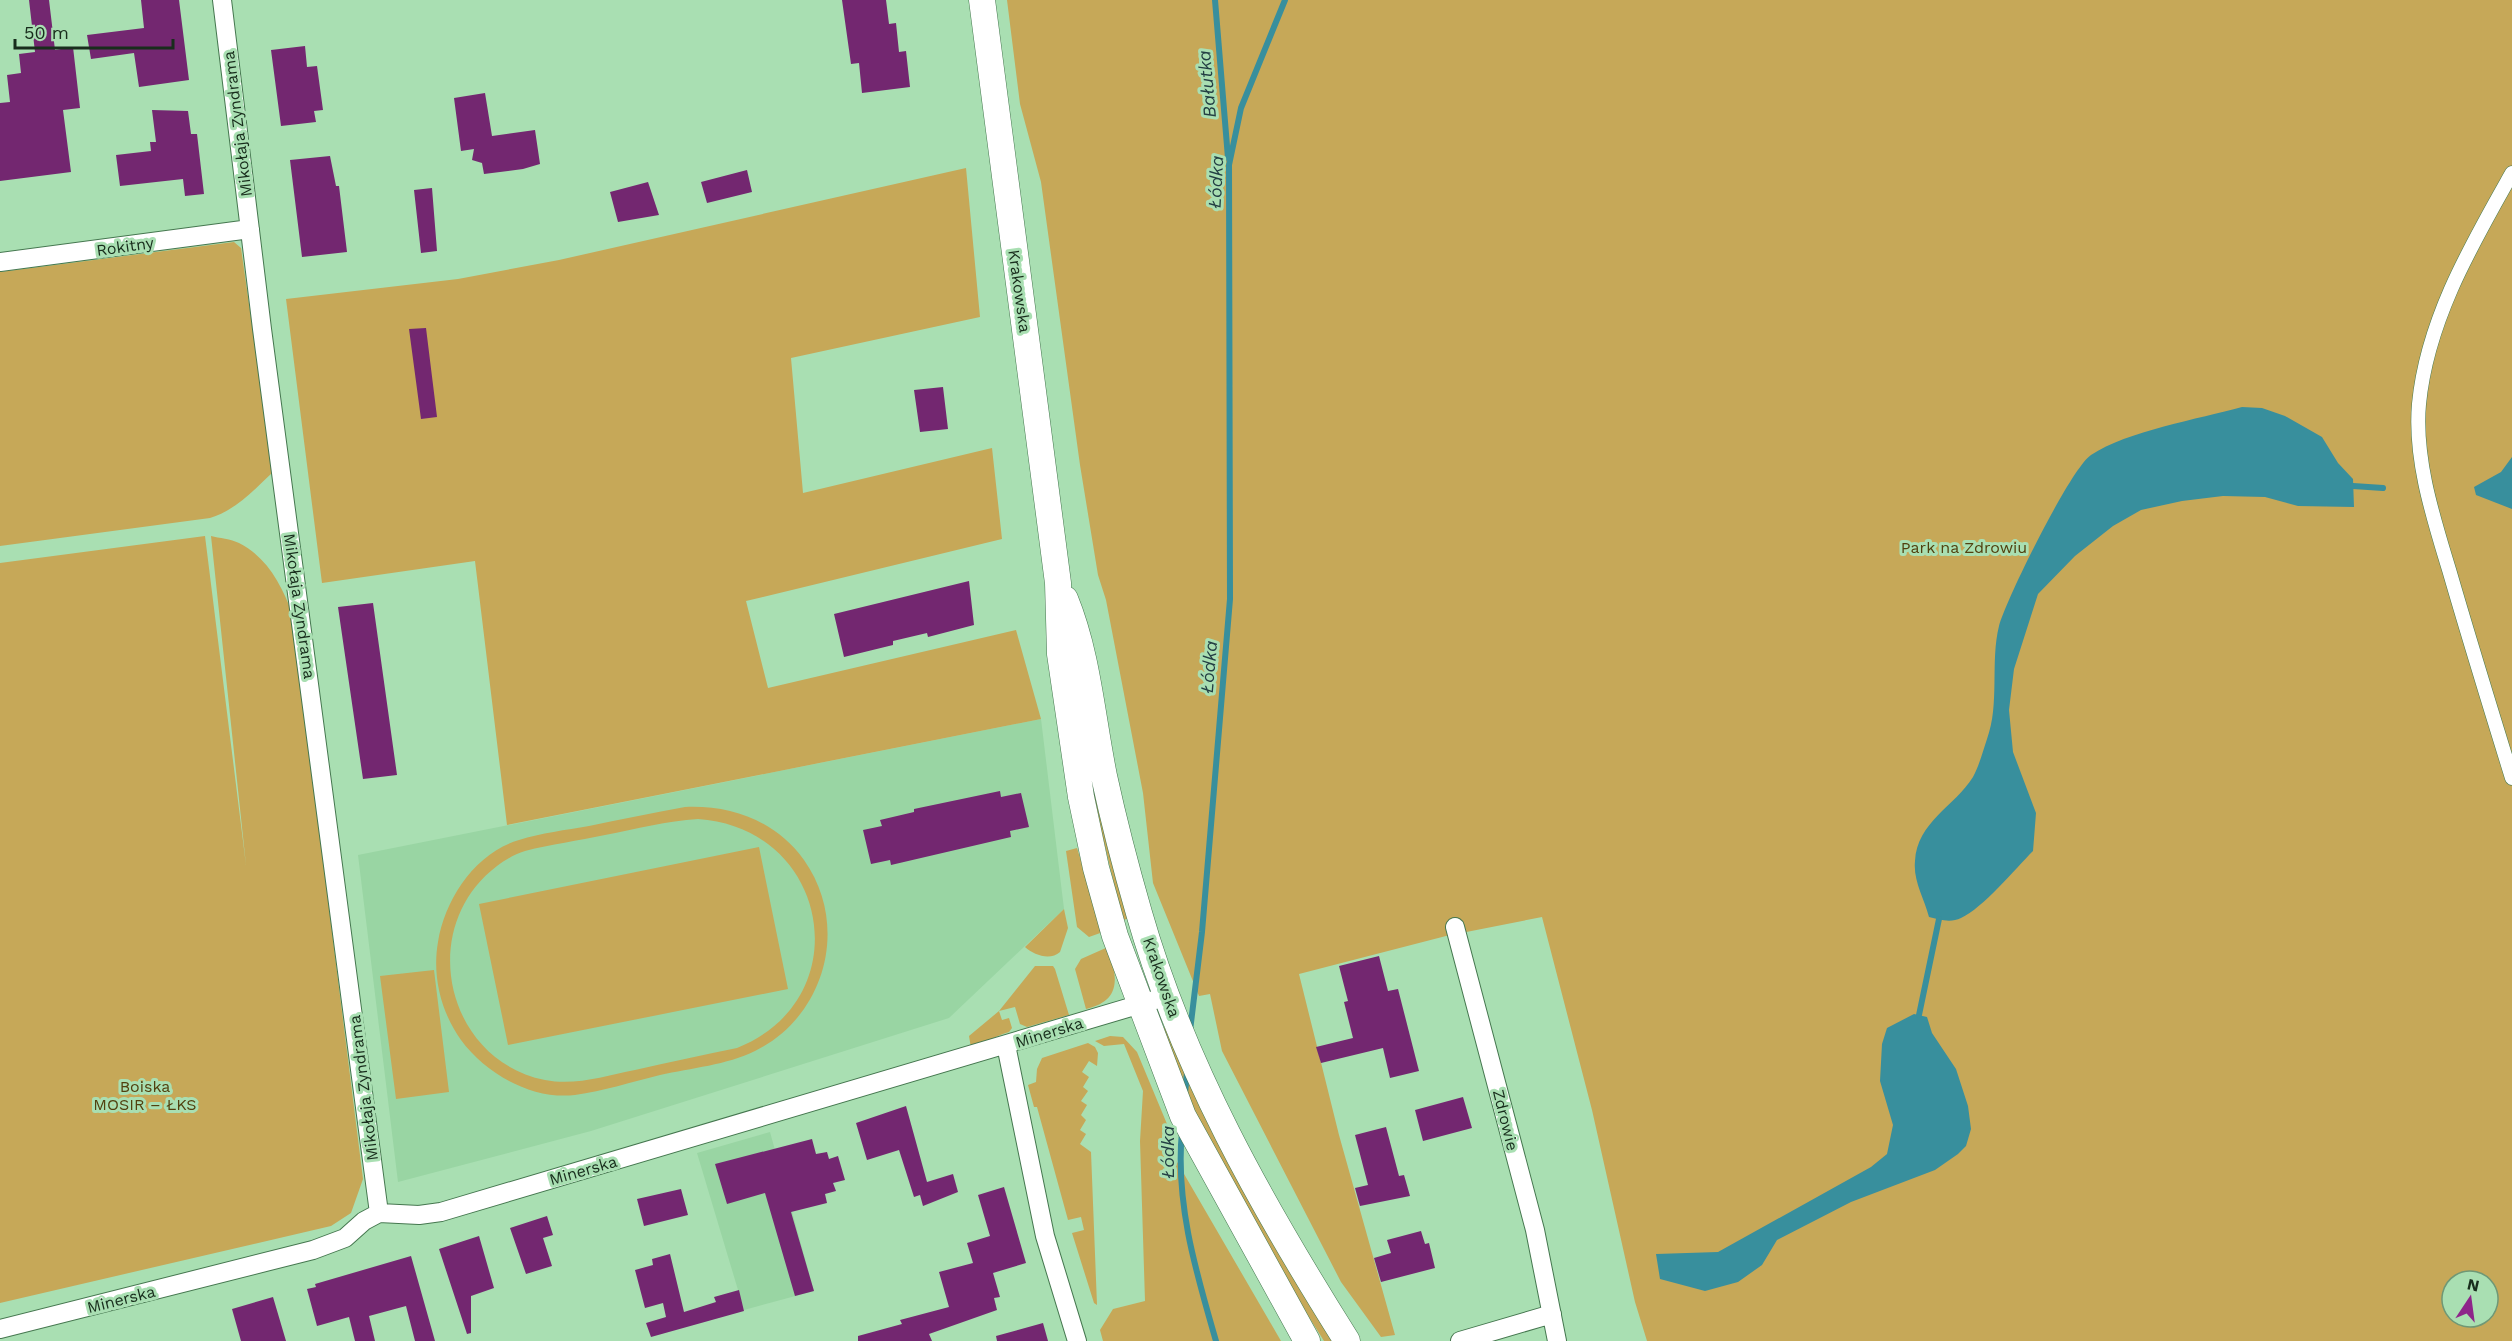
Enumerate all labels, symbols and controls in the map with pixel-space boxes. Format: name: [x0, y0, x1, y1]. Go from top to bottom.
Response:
scale bar: [15, 12, 172, 50]
text: 50 m: [24, 22, 69, 43]
water label: Bałutka: [1193, 49, 1220, 119]
street label: Mikołaja Zyndrama: [219, 50, 256, 198]
water label: Łódka: [1204, 155, 1227, 209]
street label: Rokitny: [95, 233, 156, 260]
street label: Krakowska: [1004, 248, 1035, 334]
street label: Mikołaja Zyndrama: [280, 532, 319, 680]
park label: Park na Zdrowiu: [1901, 538, 2027, 557]
water label: Łódka: [1196, 640, 1221, 694]
street label: Krakowska: [1139, 935, 1184, 1020]
street label: Minerska: [1013, 1013, 1085, 1052]
street label: Mikołaja Zyndrama: [345, 1014, 382, 1162]
park label: Boiska MOSIR – ŁKS: [93, 1077, 197, 1114]
street label: Zdrowie: [1489, 1088, 1522, 1153]
water label: Łódka: [1157, 1126, 1178, 1178]
street label: Minerska: [547, 1152, 619, 1189]
north arrow: [2440, 1269, 2500, 1329]
text: N: [2465, 1274, 2481, 1295]
street label: Minerska: [85, 1282, 157, 1317]

